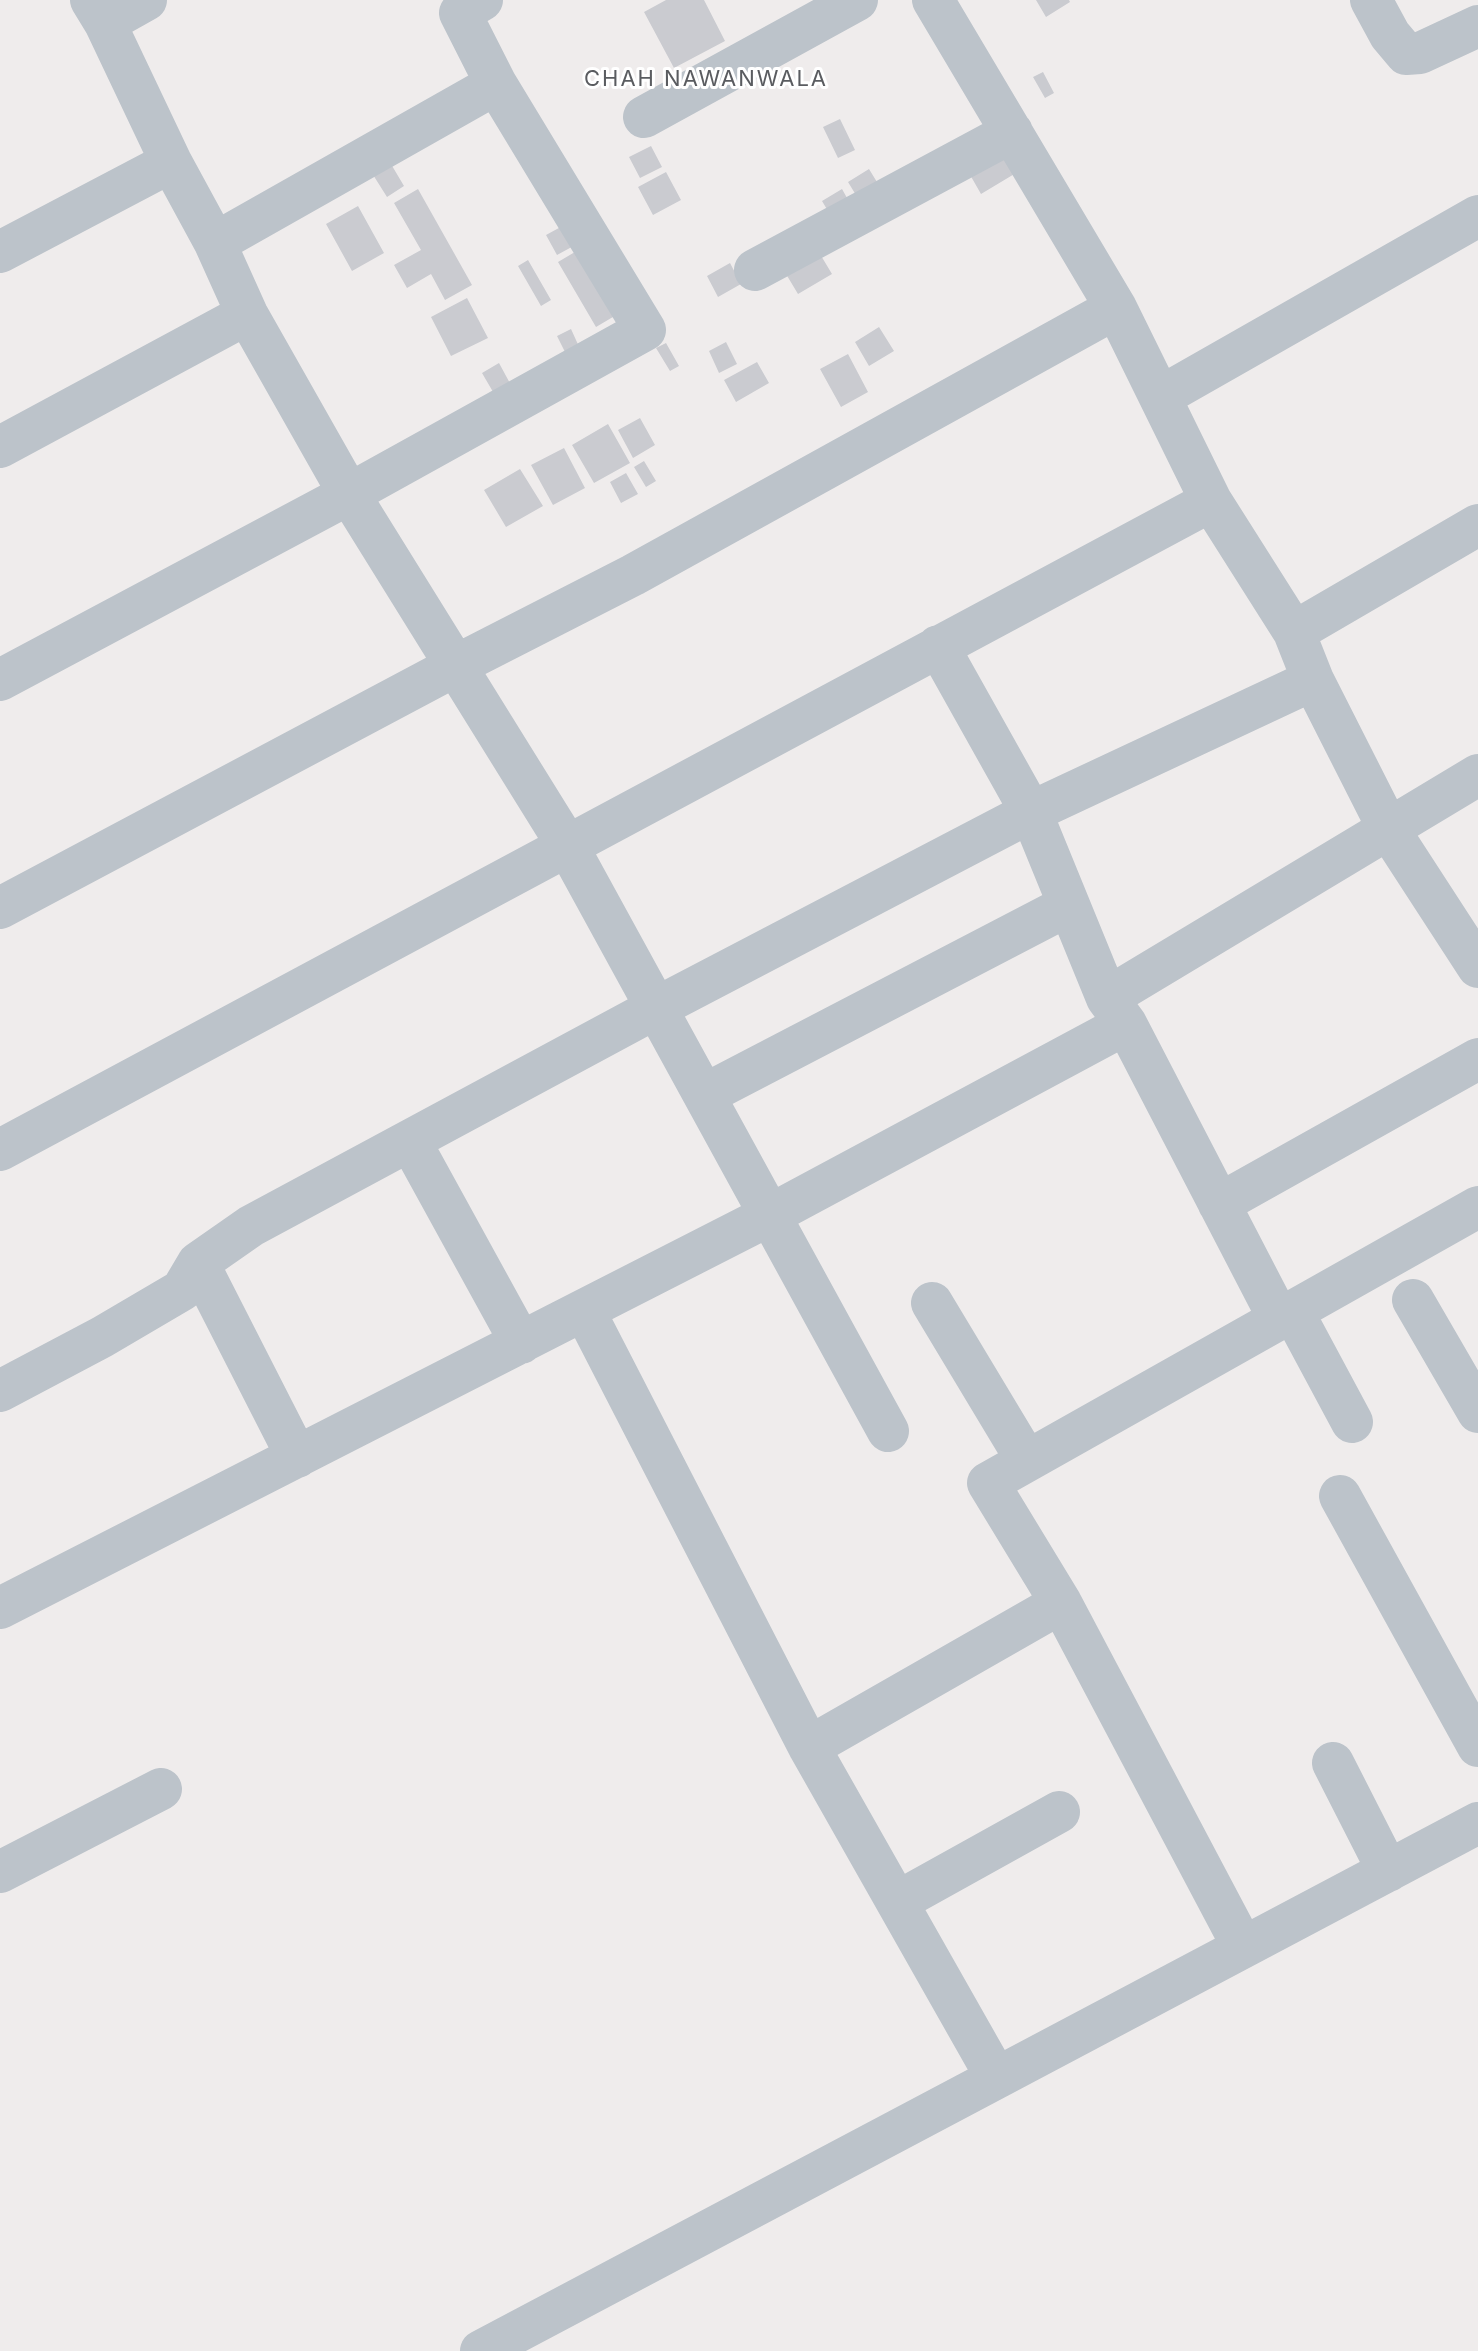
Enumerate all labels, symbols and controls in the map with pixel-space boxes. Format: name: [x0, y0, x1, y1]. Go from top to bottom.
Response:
district label: CHAH NAWANWALA: [584, 66, 828, 92]

